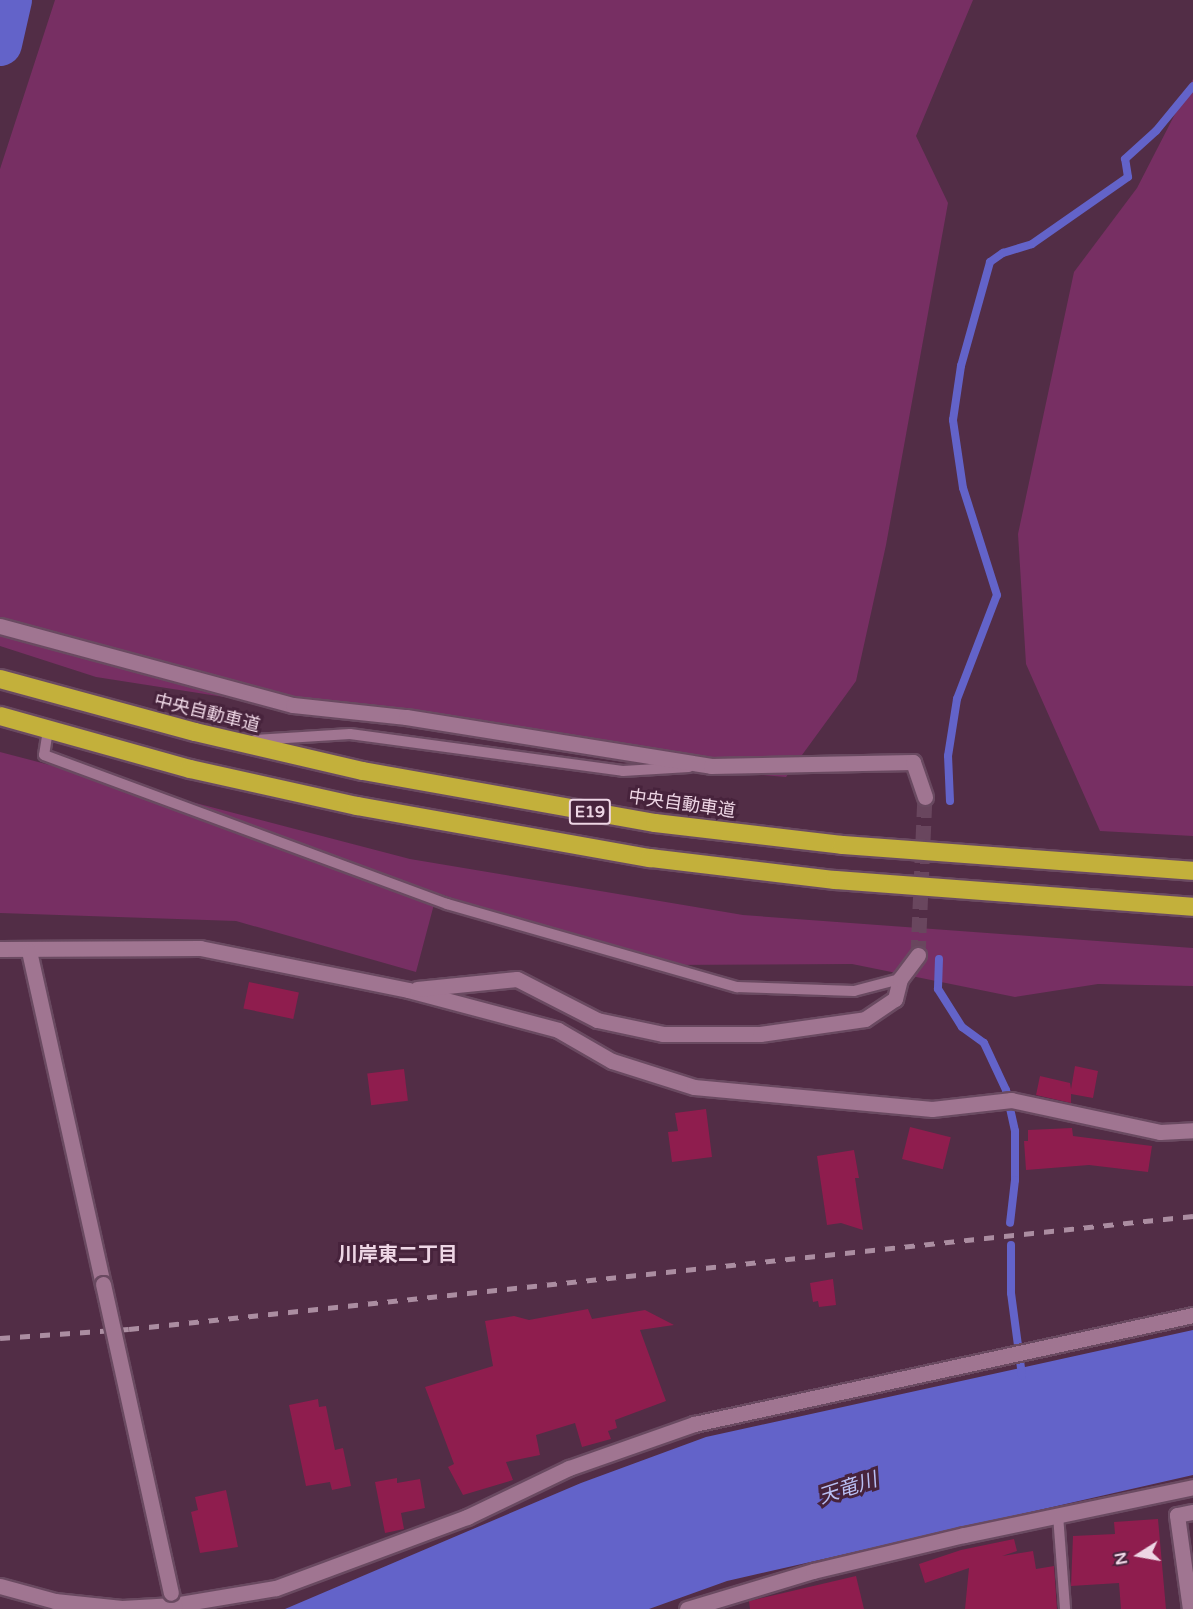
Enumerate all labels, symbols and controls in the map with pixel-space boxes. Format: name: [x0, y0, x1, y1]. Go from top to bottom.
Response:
street label: 中央自動車道: [152, 689, 262, 737]
street label: 中央自動車道: [627, 786, 737, 822]
road number: E19: [568, 799, 612, 825]
district label: 川岸東二丁目: [338, 1243, 458, 1267]
water label: 天竜川: [816, 1468, 880, 1510]
north arrow: [1109, 1525, 1169, 1585]
text: N: [1110, 1550, 1132, 1567]

